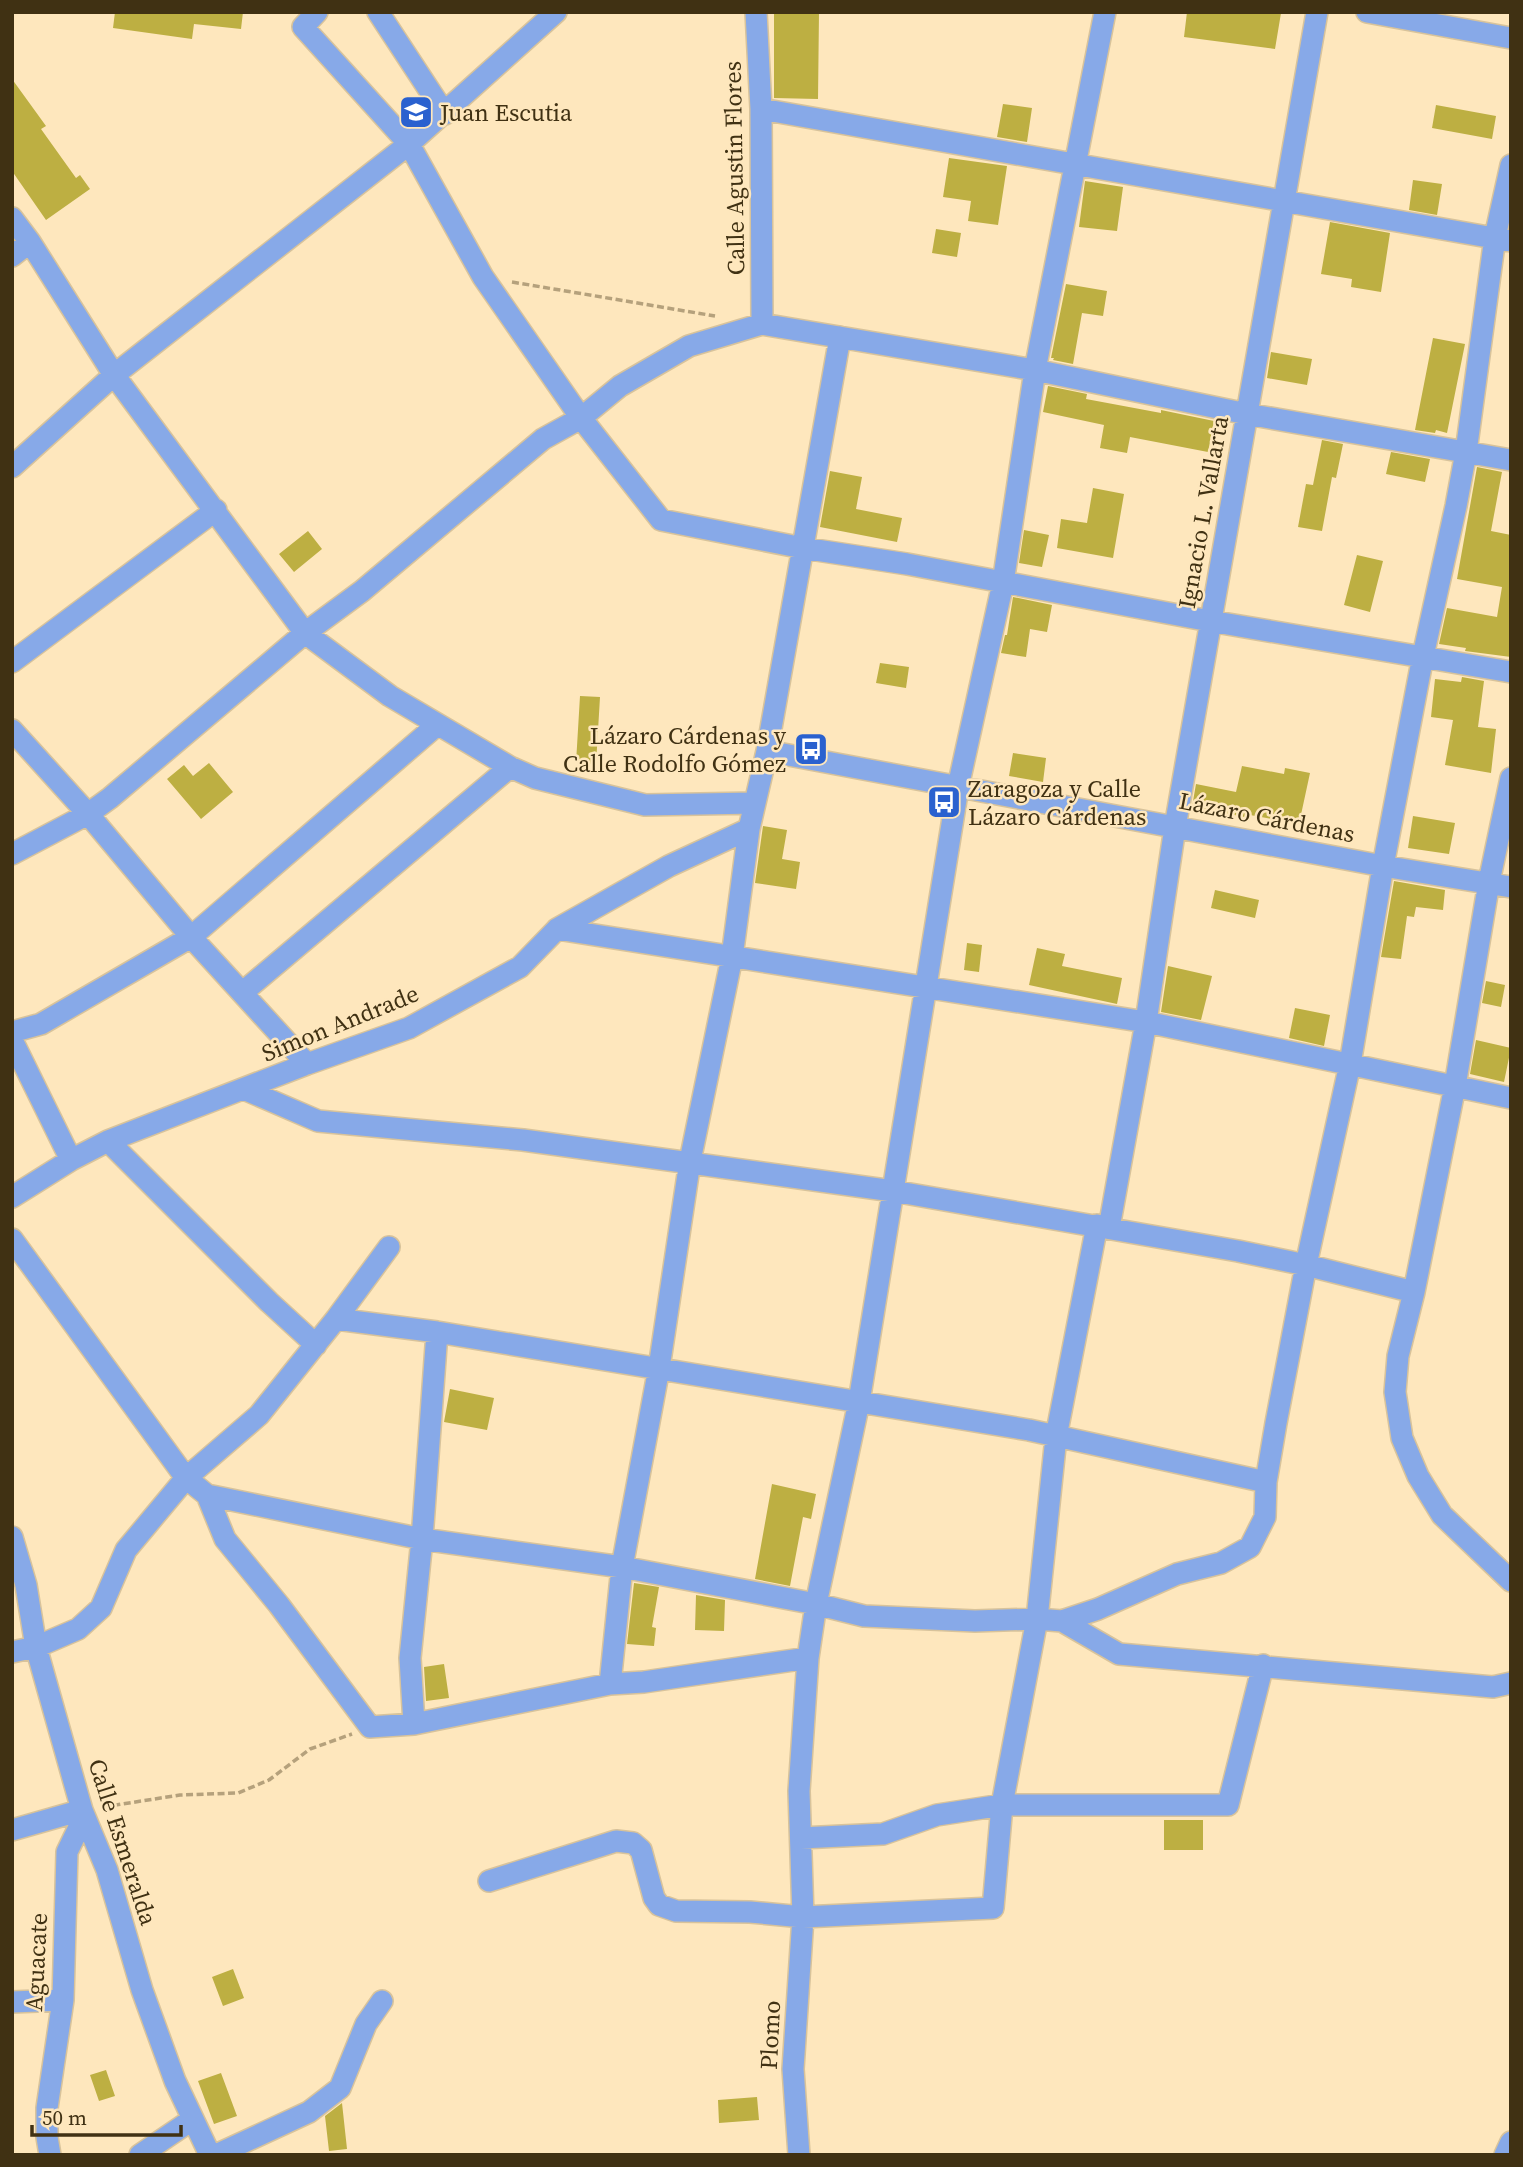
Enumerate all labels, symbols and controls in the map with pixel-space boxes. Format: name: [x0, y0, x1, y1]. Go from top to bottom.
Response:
street label: Calle Agustin Flores: [716, 61, 752, 275]
school or university icon: Juan Escutia: [397, 93, 435, 131]
place label: Juan Escutia: [439, 96, 573, 129]
street label: Ignacio L. Vallarta: [1170, 412, 1236, 611]
place label: Lázaro Cárdenas y Calle Rodolfo Gómez: [563, 719, 787, 780]
bus stop icon: Lázaro Cárdenas y Calle Rodolfo Gómez: [792, 730, 830, 768]
place label: Zaragoza y Calle Lázaro Cárdenas: [968, 772, 1146, 833]
bus stop icon: Zaragoza y Calle Lázaro Cárdenas: [925, 783, 963, 821]
street label: Lázaro Cárdenas: [1176, 784, 1358, 850]
street label: Simon Andrade: [257, 977, 423, 1069]
street label: Calle Esmeralda: [81, 1755, 166, 1930]
street label: Aguacate: [17, 1912, 55, 2012]
street label: Plomo: [752, 2000, 788, 2070]
scale bar: [32, 2094, 180, 2138]
text: 50 m: [42, 2103, 87, 2132]

